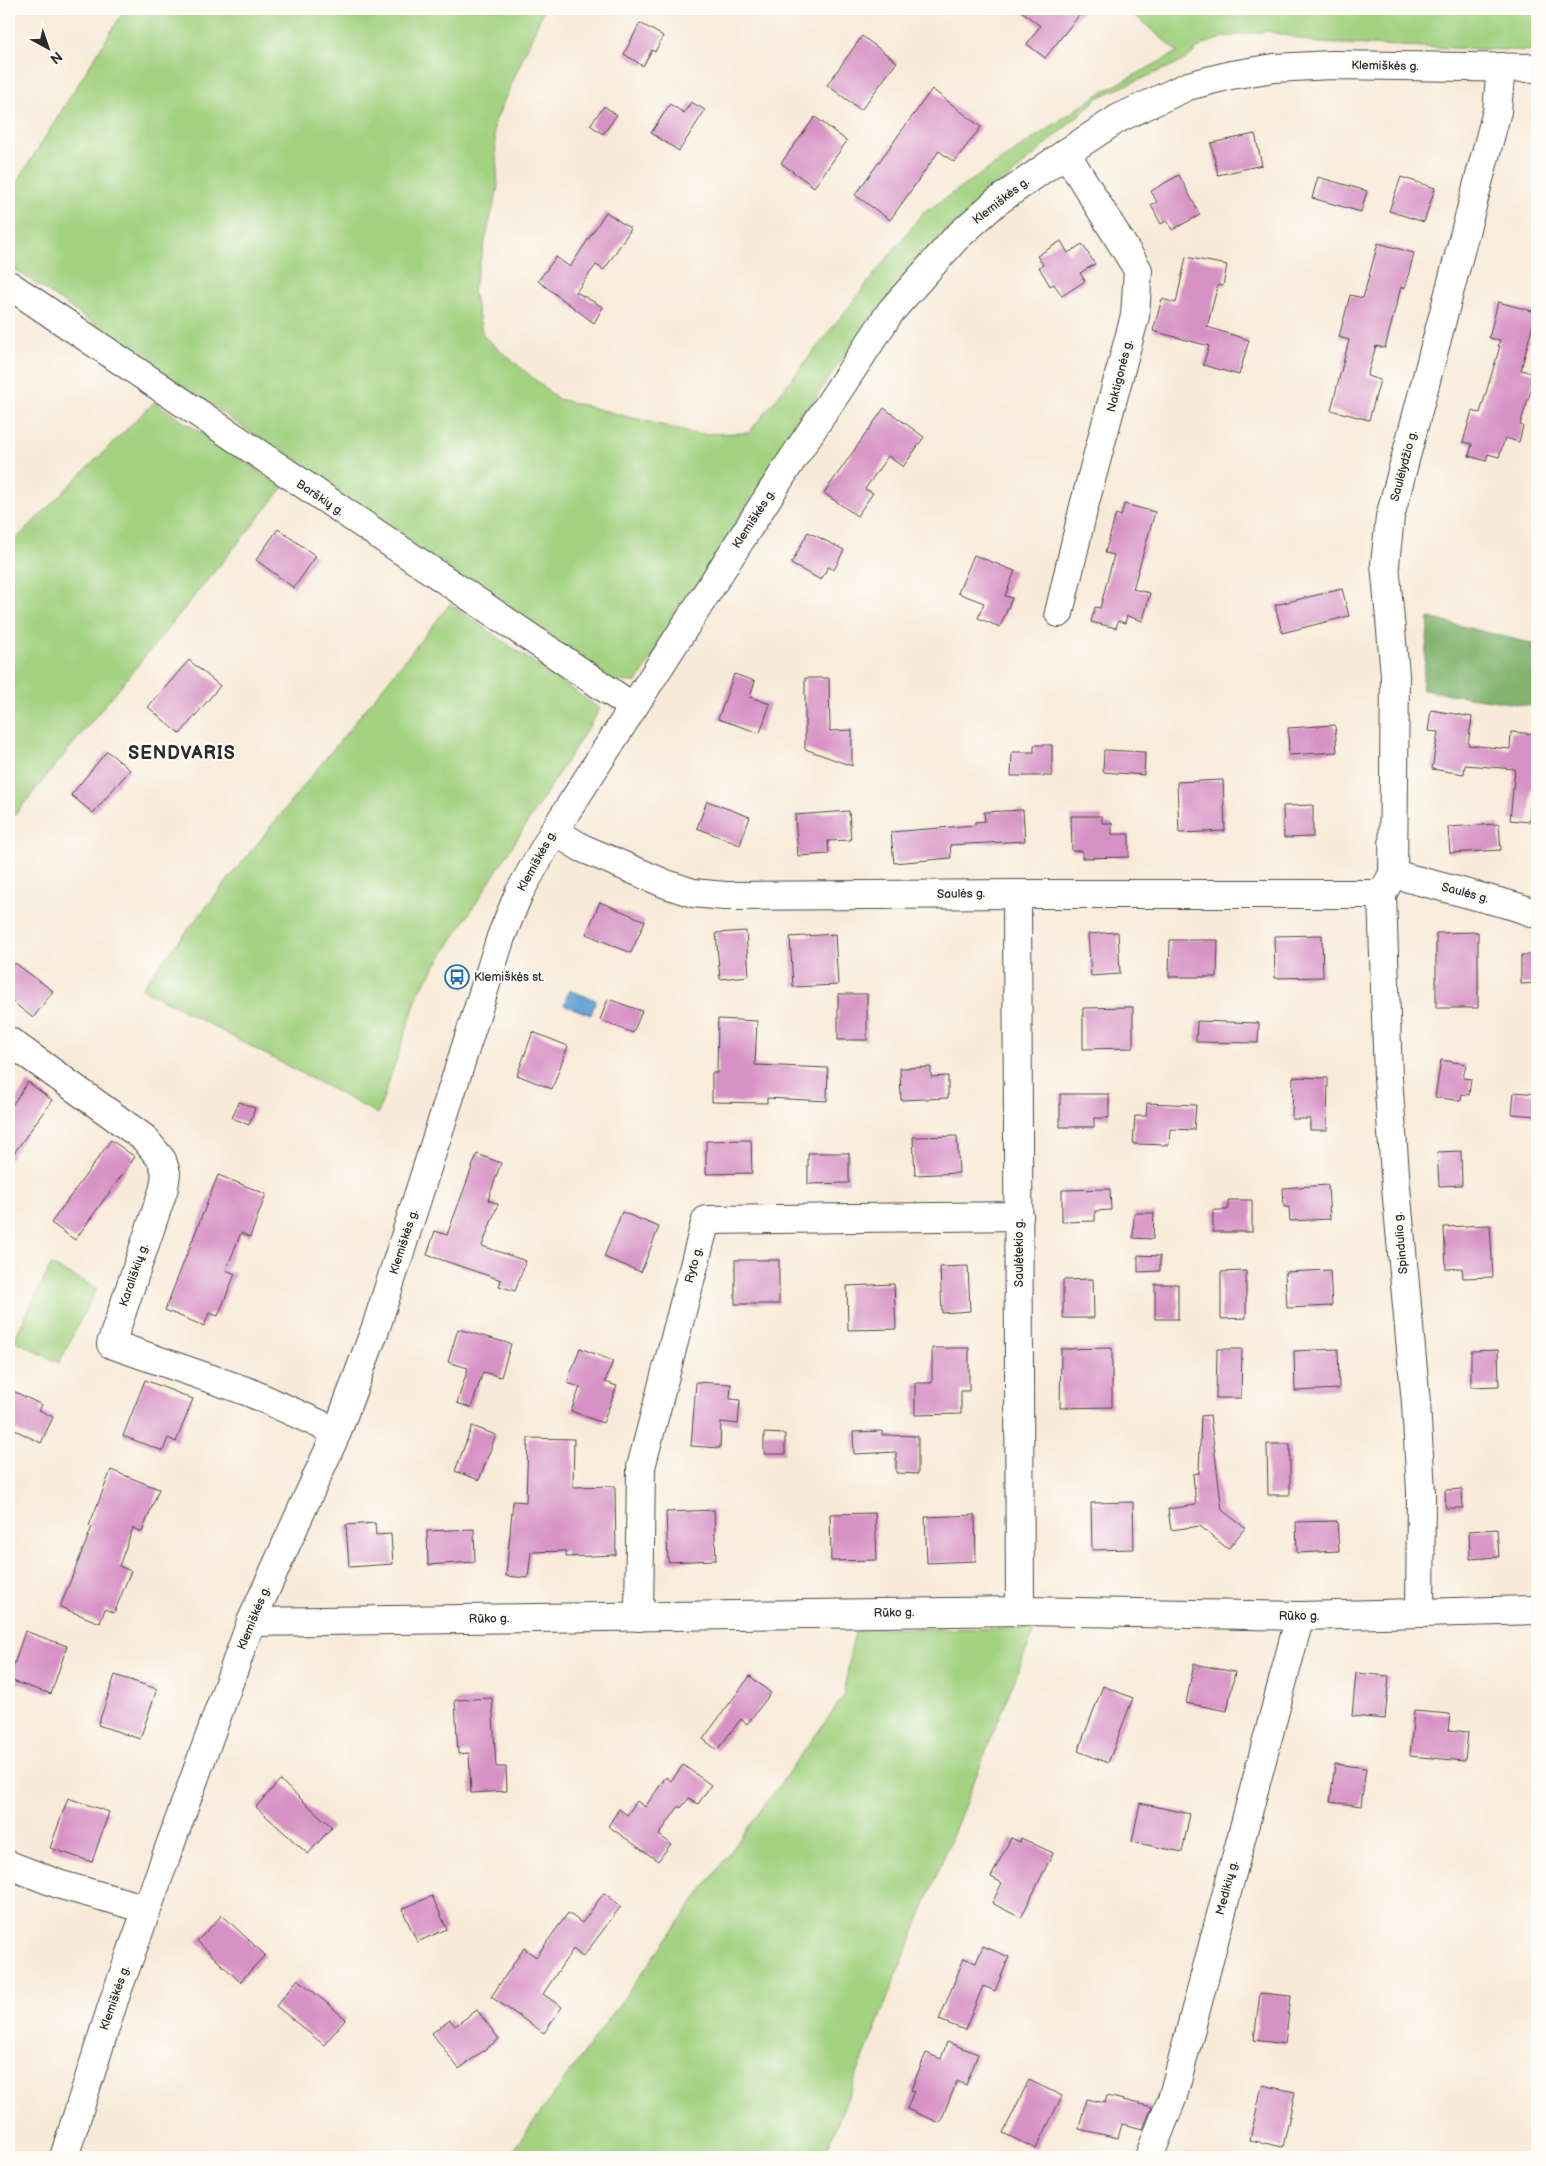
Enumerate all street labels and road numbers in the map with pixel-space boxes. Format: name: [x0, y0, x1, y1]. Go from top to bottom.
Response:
street label: Klemiškės g.: [1351, 58, 1419, 74]
street label: Klemiškės g.: [970, 174, 1032, 228]
street label: Naktigonės g.: [1104, 338, 1136, 414]
street label: Saulėlydžio g.: [1387, 429, 1421, 503]
street label: Barškių g.: [293, 477, 347, 519]
street label: Klemiškės g.: [729, 487, 779, 551]
street label: Klemiškės g.: [514, 828, 560, 894]
street label: Saulės g.: [1440, 880, 1490, 906]
street label: Saulės g.: [937, 886, 985, 902]
street label: Klemiškės g.: [386, 1208, 422, 1276]
street label: Spindulio g.: [1391, 1211, 1411, 1275]
street label: Saulėtekio g.: [1012, 1219, 1027, 1287]
street label: Karališkių g.: [116, 1242, 152, 1308]
street label: Ryto g.: [682, 1245, 706, 1285]
street label: Klemiškės g.: [234, 1584, 274, 1652]
street label: Rūko g.: [874, 1605, 914, 1621]
street label: Rūko g.: [1279, 1609, 1319, 1624]
street label: Rūko g.: [469, 1611, 509, 1627]
street label: Medikių g.: [1213, 1859, 1241, 1917]
street label: Klemiškės g.: [97, 1964, 133, 2032]

